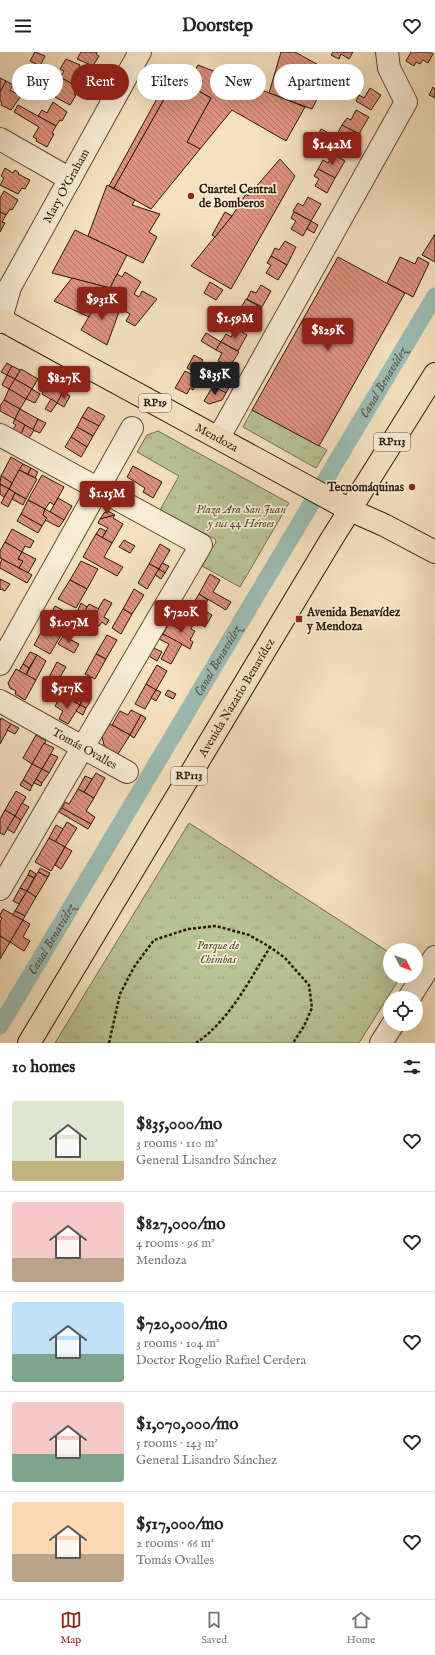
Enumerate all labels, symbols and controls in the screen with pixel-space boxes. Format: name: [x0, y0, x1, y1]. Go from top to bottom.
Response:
icon: menu: [12, 15, 34, 37]
text: Doorstep: [182, 15, 253, 38]
icon: heart: [401, 15, 423, 37]
chip: Buy: [12, 64, 63, 100]
chip: Rent: [71, 64, 129, 100]
chip: Filters: [137, 64, 202, 100]
chip: New: [210, 64, 266, 100]
chip: Apartment: [274, 64, 364, 100]
pin: $1.42M: [299, 132, 365, 166]
text: $1.42M: [312, 136, 352, 153]
street label: Mary O'Graham: [39, 146, 93, 226]
place label: Cuartel Central de Bomberos: [199, 182, 277, 211]
marker: Cuartel Central de Bomberos: [186, 191, 196, 201]
pin: $931K: [74, 287, 130, 321]
text: $931K: [86, 291, 118, 308]
pin: $1.59M: [202, 306, 268, 340]
text: $1.59M: [216, 310, 254, 327]
pin: $829K: [300, 318, 356, 352]
text: $829K: [311, 322, 345, 339]
water label: Canal Benavídez: [356, 342, 412, 421]
pin: $835K: [187, 362, 243, 396]
pin: $827K: [36, 366, 92, 400]
text: $835K: [199, 366, 231, 383]
text: $827K: [47, 370, 81, 387]
road number: RP19: [139, 394, 171, 412]
street label: Mendoza: [193, 420, 242, 455]
road number: RP113: [374, 433, 410, 451]
place label: Tecnomáquinas: [326, 480, 405, 496]
pin: $1.15M: [74, 481, 140, 515]
marker: Tecnomáquinas: [407, 482, 417, 492]
text: $1.15M: [89, 485, 125, 502]
park label: Plaza Ara San Juan y sus 44 Héroes: [196, 502, 286, 531]
pin: $720K: [153, 600, 209, 634]
text: $720K: [163, 604, 199, 621]
place label: Avenida Benavídez y Mendoza: [306, 605, 401, 635]
pin: $1.07M: [36, 610, 102, 644]
text: $1.07M: [49, 614, 89, 631]
marker: Avenida Benavídez y Mendoza: [294, 614, 304, 624]
water label: Canal Benavídez: [190, 621, 246, 699]
street label: Avenida Nazario Benavídez: [194, 635, 278, 761]
pin: $517K: [39, 676, 95, 710]
text: $517K: [51, 680, 83, 697]
street label: Tomás Ovalles: [50, 724, 120, 772]
road number: RP113: [171, 767, 207, 785]
water label: Canal Benavídez: [24, 899, 80, 978]
park label: Parque de Chimbas: [197, 938, 239, 967]
north arrow: [383, 943, 423, 983]
map controls: [383, 943, 423, 1031]
button: locate: [383, 991, 423, 1031]
icon: filters: [401, 1056, 423, 1078]
text: 10 homes: [12, 1057, 75, 1078]
text: $835,000/mo: [136, 1114, 222, 1135]
icon: home: [44, 1117, 92, 1165]
icon: heart: [401, 1130, 423, 1152]
text: 3 rooms · 110 m²: [136, 1135, 218, 1152]
text: General Lisandro Sánchez: [136, 1152, 277, 1169]
text: $827,000/mo: [136, 1214, 225, 1235]
icon: home: [44, 1218, 92, 1266]
icon: heart: [401, 1231, 423, 1253]
text: 4 rooms · 96 m²: [136, 1235, 215, 1252]
text: Mendoza: [136, 1252, 187, 1269]
text: $720,000/mo: [136, 1314, 227, 1335]
icon: home: [44, 1318, 92, 1366]
icon: heart: [401, 1331, 423, 1353]
text: 3 rooms · 104 m²: [136, 1335, 220, 1352]
text: Doctor Rogelio Rafael Cerdera: [136, 1352, 306, 1369]
text: $1,070,000/mo: [136, 1414, 239, 1435]
icon: home: [44, 1418, 92, 1466]
icon: heart: [401, 1431, 423, 1453]
text: 5 rooms · 143 m²: [136, 1435, 218, 1452]
text: General Lisandro Sánchez: [136, 1452, 277, 1469]
text: $517,000/mo: [136, 1514, 223, 1535]
icon: home: [44, 1518, 92, 1566]
icon: heart: [401, 1531, 423, 1553]
text: 2 rooms · 66 m²: [136, 1535, 214, 1552]
text: Tomás Ovalles: [136, 1552, 214, 1569]
tab: Map: [60, 1609, 82, 1647]
tab: Saved: [201, 1609, 227, 1647]
tab: Home: [347, 1609, 375, 1647]

